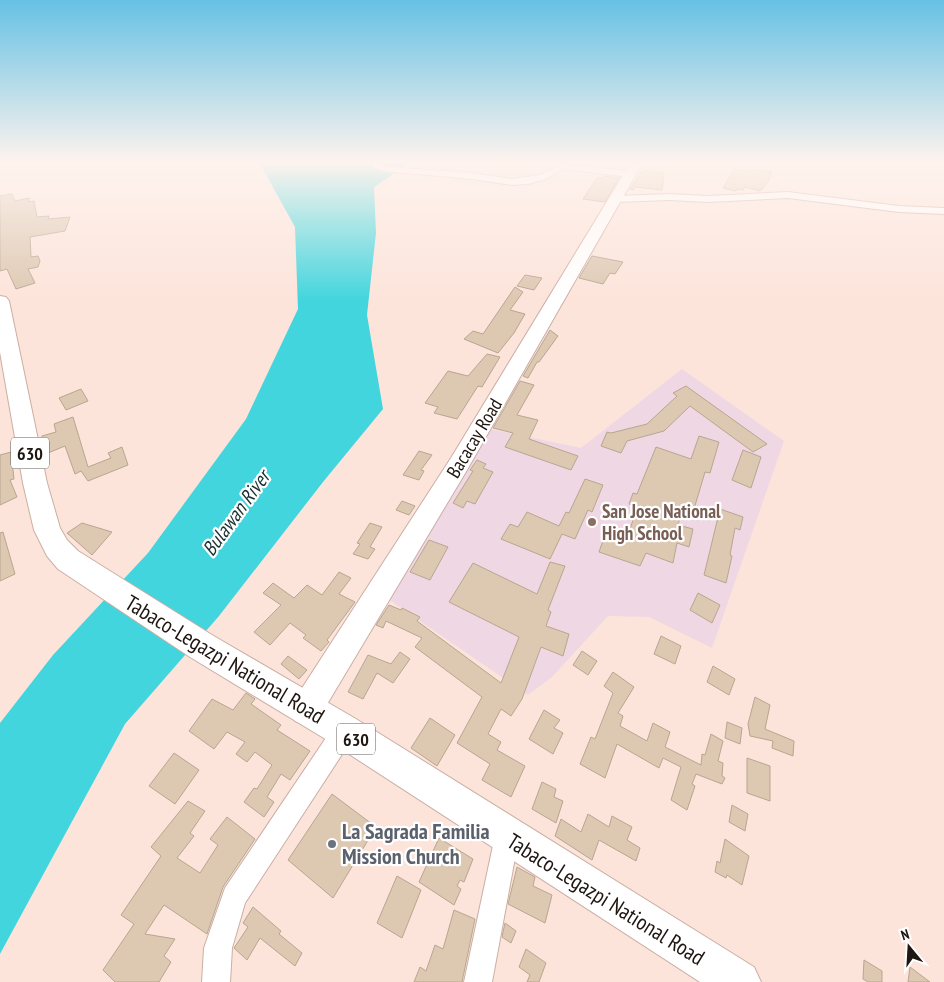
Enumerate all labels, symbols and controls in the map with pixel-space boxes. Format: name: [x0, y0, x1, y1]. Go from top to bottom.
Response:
street label: Bacacay Road: [441, 394, 507, 482]
road number: 630: [11, 438, 49, 468]
water label: Bulawan River: [196, 463, 277, 561]
place label: San Jose National High School: [602, 499, 721, 545]
marker: San Jose National High School: [586, 516, 598, 528]
street label: Tabaco-Legazpi National Road: [120, 588, 330, 730]
road number: 630: [337, 724, 375, 754]
place label: La Sagrada Familia Mission Church: [342, 817, 490, 870]
street label: Tabaco-Legazpi National Road: [502, 827, 710, 971]
marker: La Sagrada Familia Mission Church: [326, 838, 338, 850]
north arrow: [884, 922, 934, 972]
text: N: [899, 925, 911, 944]

